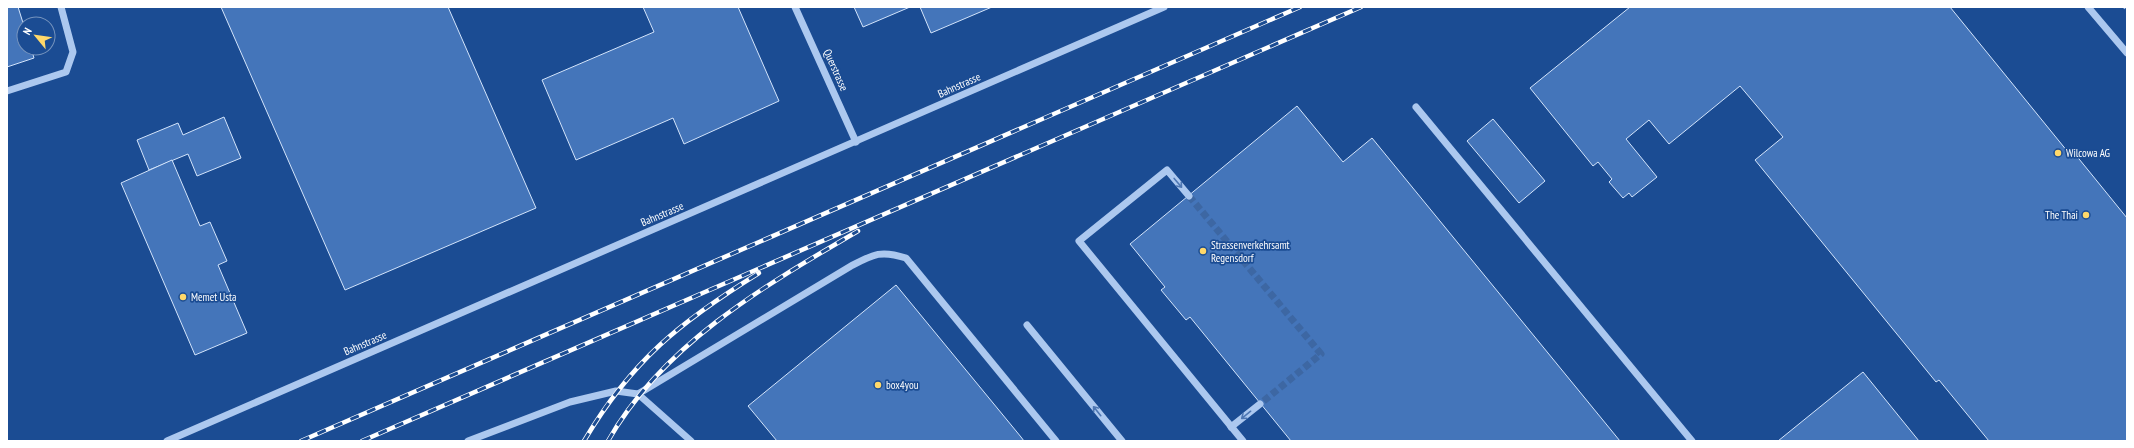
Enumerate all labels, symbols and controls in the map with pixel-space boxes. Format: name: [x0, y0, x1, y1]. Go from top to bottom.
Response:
north arrow: [16, 16, 56, 56]
text: N: [20, 25, 35, 37]
street label: Querstrasse: [821, 47, 852, 94]
street label: Bahnstrasse: [935, 69, 983, 101]
place label: Wilcowa AG: [2066, 146, 2110, 160]
marker: Wilcowa AG: [2053, 148, 2063, 158]
one-way arrow: [1174, 177, 1183, 188]
street label: Bahnstrasse: [638, 199, 686, 229]
place label: The Thai: [2045, 208, 2078, 222]
marker: The Thai: [2081, 210, 2091, 220]
place label: Strassenverkehrsamt Regensdorf: [1211, 238, 1290, 265]
marker: Strassenverkehrsamt Regensdorf: [1198, 246, 1208, 256]
place label: Memet Usta: [191, 290, 237, 304]
marker: Memet Usta: [178, 292, 188, 302]
street label: Bahnstrasse: [341, 328, 389, 358]
place label: box4you: [886, 378, 919, 392]
marker: box4you: [873, 380, 883, 390]
one-way arrow: [1092, 405, 1101, 416]
one-way arrow: [1241, 411, 1251, 420]

